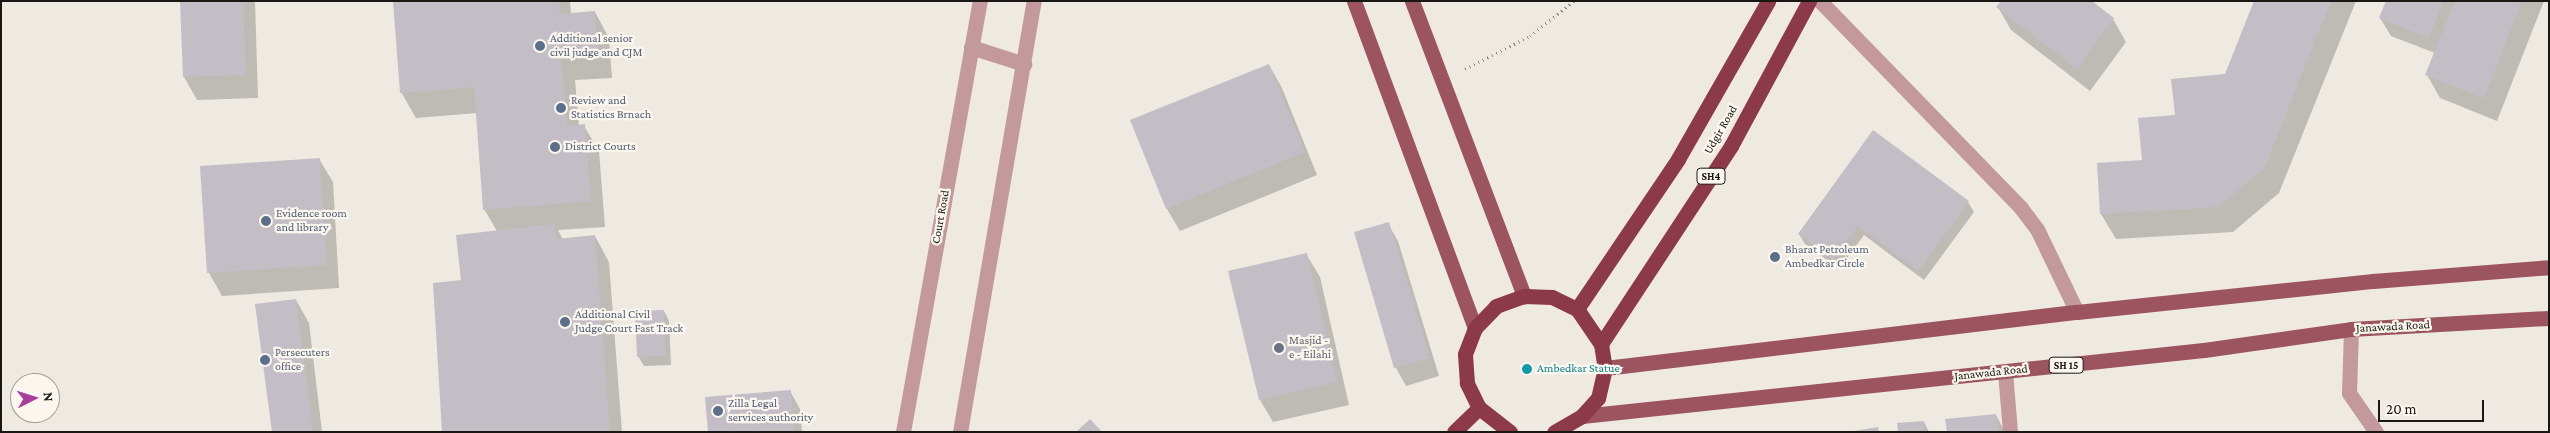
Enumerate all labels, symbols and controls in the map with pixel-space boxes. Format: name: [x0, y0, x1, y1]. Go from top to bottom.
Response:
place label: Additional senior civil judge and CJM: [550, 32, 642, 60]
marker: Additional senior civil judge and CJM: [534, 40, 546, 52]
place label: Review and Statistics Brnach: [571, 94, 651, 122]
marker: Review and Statistics Brnach: [555, 102, 567, 114]
street label: Udgir Road: [1701, 103, 1741, 157]
place label: District Courts: [565, 140, 636, 154]
marker: District Courts: [549, 141, 561, 153]
road number: SH4: [1696, 168, 1726, 185]
street label: Court Road: [929, 189, 953, 245]
place label: Evidence room and library: [276, 207, 347, 235]
marker: Evidence room and library: [260, 215, 272, 227]
place label: Bharat Petroleum Ambedkar Circle: [1785, 243, 1869, 271]
marker: Bharat Petroleum Ambedkar Circle: [1769, 251, 1781, 263]
place label: Additional Civil Judge Court Fast Track: [575, 308, 683, 336]
marker: Additional Civil Judge Court Fast Track: [559, 316, 571, 328]
street label: Janawada Road: [2356, 318, 2430, 336]
place label: Masjid - e - Eilahi: [1289, 334, 1331, 362]
marker: Masjid - e - Eilahi: [1273, 342, 1285, 354]
place label: Persecuters office: [275, 346, 330, 374]
marker: Persecuters office: [259, 354, 271, 366]
road number: SH 15: [2048, 356, 2084, 374]
place label: Ambedkar Statue: [1537, 362, 1620, 376]
street label: Janawada Road: [1954, 362, 2028, 384]
marker: Ambedkar Statue: [1521, 363, 1533, 375]
north arrow: [10, 373, 60, 423]
scale bar: [2380, 390, 2486, 422]
text: N: [41, 391, 57, 402]
place label: Zilla Legal services authority: [728, 397, 813, 425]
text: 20 m: [2386, 401, 2417, 417]
marker: Zilla Legal services authority: [712, 405, 724, 417]

